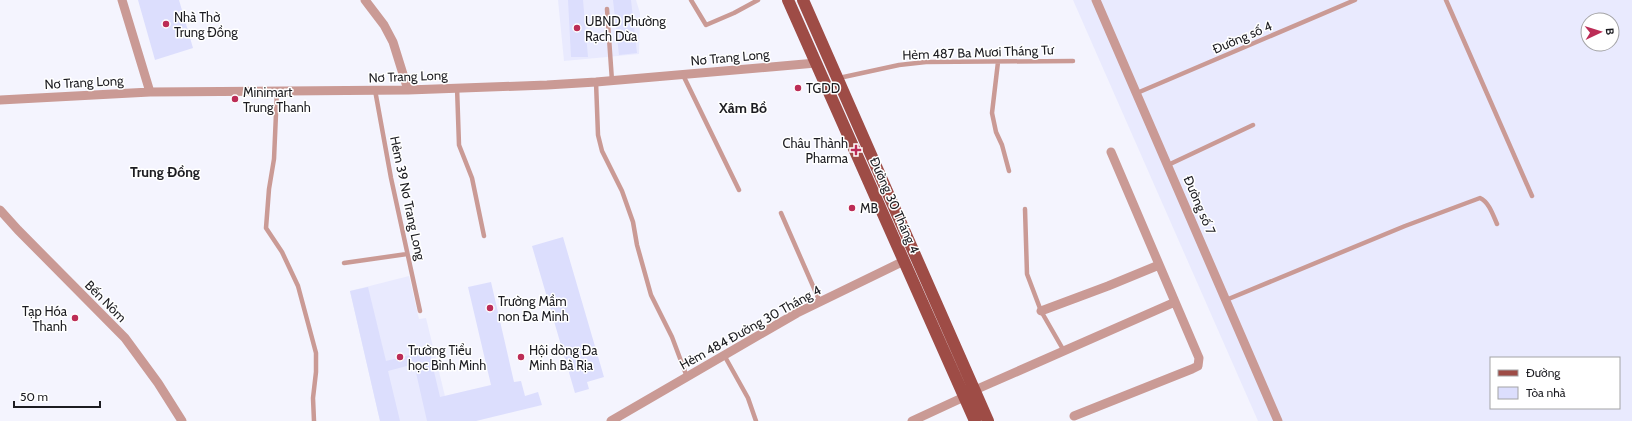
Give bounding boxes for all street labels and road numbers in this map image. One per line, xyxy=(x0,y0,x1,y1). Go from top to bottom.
street label: Đường số 4 xyxy=(1210,17,1275,57)
street label: Hẻm 487 Ba Mươi Tháng Tư xyxy=(902,41,1055,63)
street label: Nơ Trang Long xyxy=(690,46,771,68)
street label: Nơ Trang Long xyxy=(368,67,448,85)
street label: Nơ Trang Long xyxy=(44,72,124,92)
street label: Hẻm 39 Nơ Trang Long xyxy=(387,135,429,262)
street label: Đường 30 Tháng 4 xyxy=(867,154,924,256)
street label: Đường số 7 xyxy=(1181,173,1220,237)
street label: Bến Nôm xyxy=(82,277,130,325)
street label: Hẻm 484 Đường 30 Tháng 4 xyxy=(676,281,824,373)

